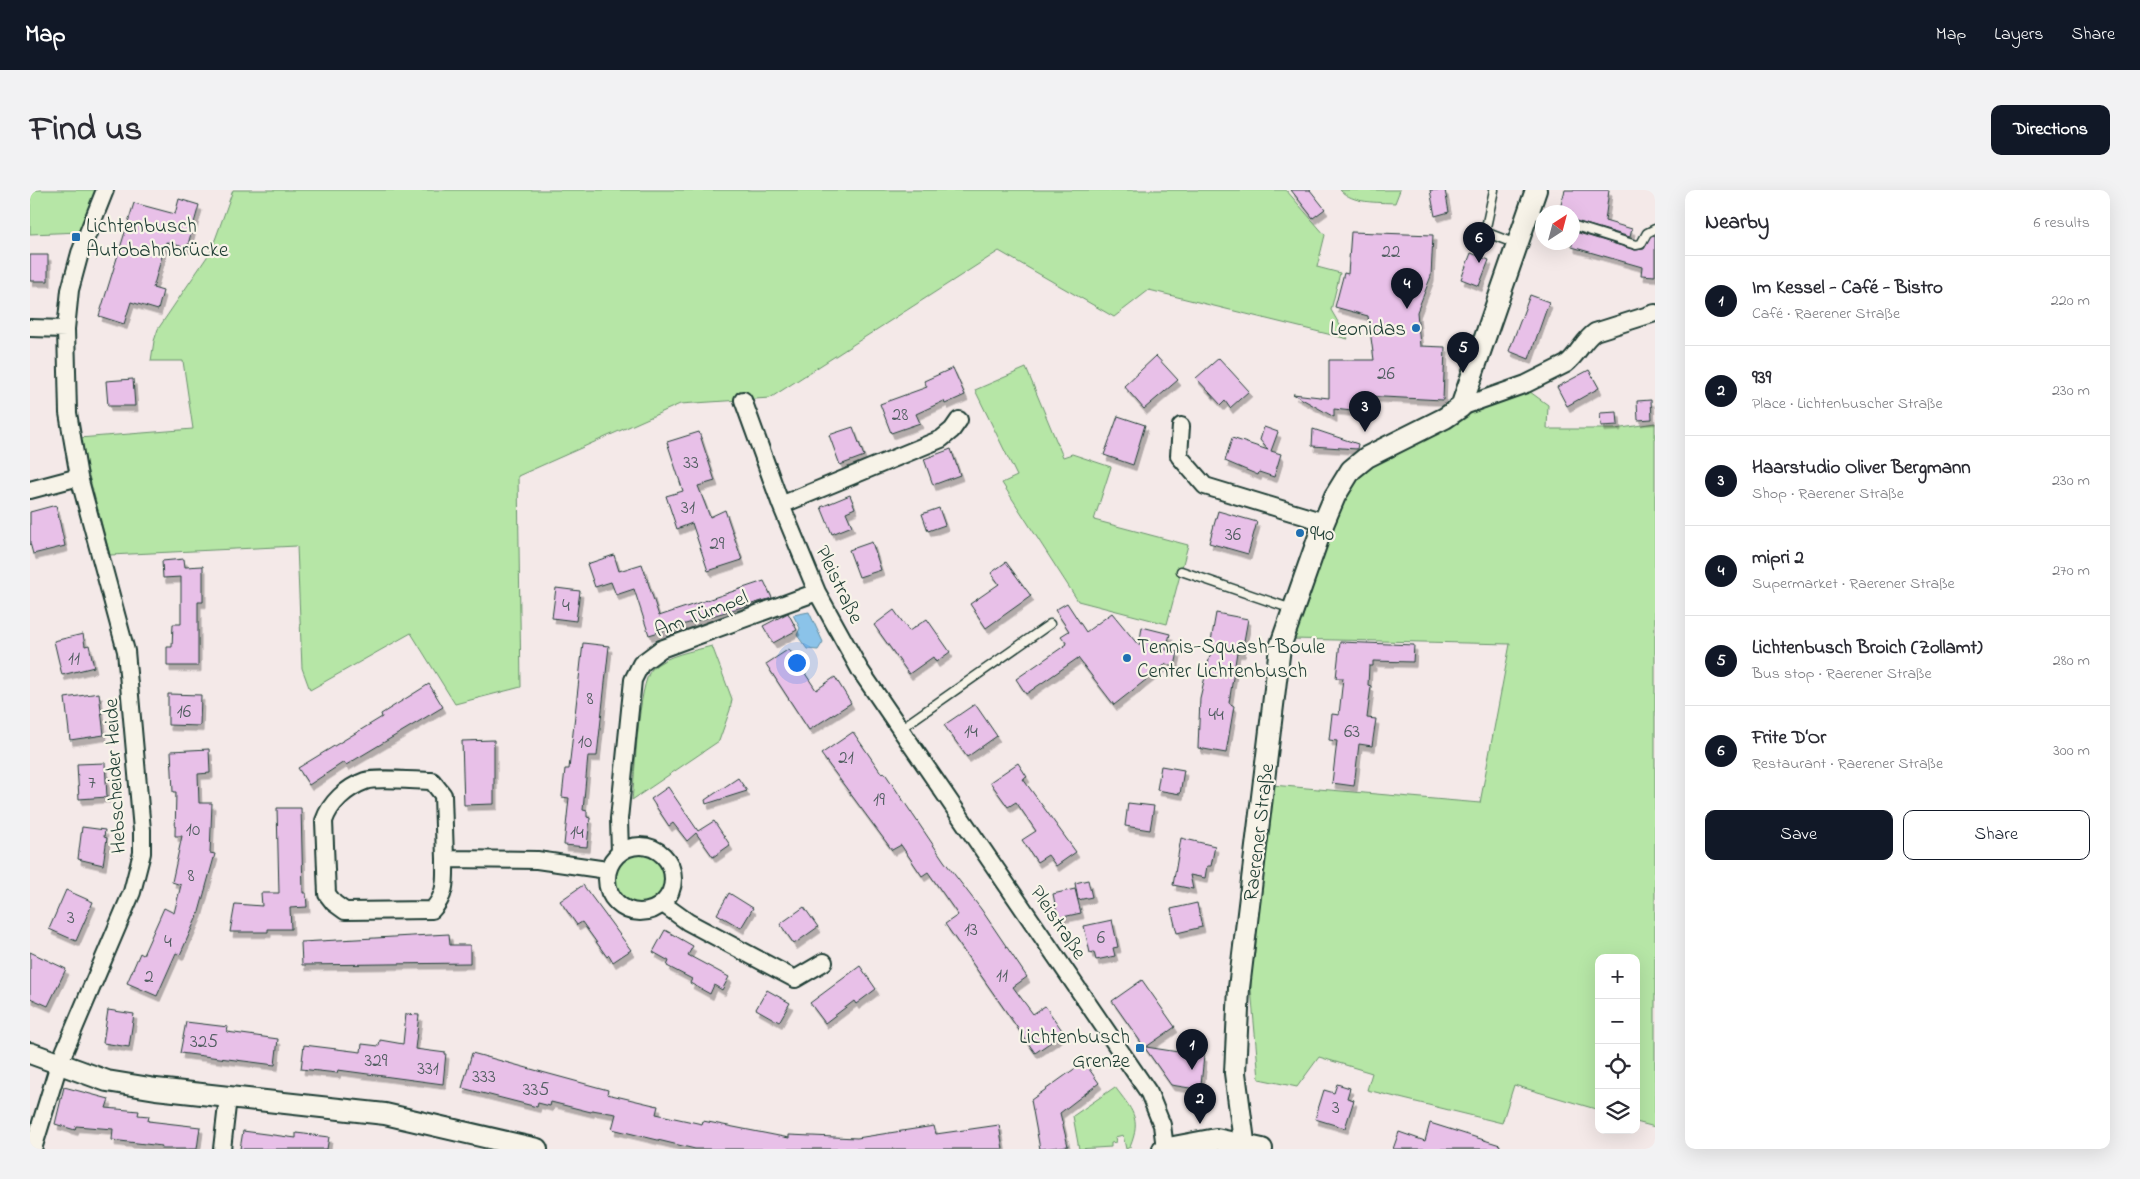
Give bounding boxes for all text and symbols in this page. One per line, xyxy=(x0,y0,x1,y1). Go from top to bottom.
text: Map xyxy=(25,18,66,53)
text: Map xyxy=(1936,22,1966,48)
text: Layers xyxy=(1994,22,2044,48)
text: Share xyxy=(2072,22,2115,48)
text: Find us xyxy=(30,105,142,156)
button: Directions xyxy=(1991,105,2110,155)
north arrow xyxy=(1535,205,1580,250)
text: Nearby xyxy=(1705,208,1769,238)
text: 6 results xyxy=(2033,211,2090,235)
place label: Lichtenbusch Autobahnbrücke xyxy=(86,212,229,266)
pin: 6 xyxy=(1463,222,1495,263)
marker: Lichtenbusch Autobahnbrücke xyxy=(70,231,82,243)
house number: 22 xyxy=(1382,239,1400,266)
pin: 4 xyxy=(1391,268,1423,309)
text: Im Kessel - Café - Bistro xyxy=(1752,275,1943,302)
text: 1 xyxy=(1718,289,1724,313)
text: 220 m xyxy=(2051,289,2090,313)
text: Café · Raerener Straße xyxy=(1752,302,1900,326)
place label: Leonidas xyxy=(1330,315,1406,345)
marker: Leonidas xyxy=(1410,322,1422,334)
pin: 5 xyxy=(1447,332,1479,373)
house number: 26 xyxy=(1377,361,1395,388)
text: 939 xyxy=(1752,365,1771,392)
text: 2 xyxy=(1717,379,1725,403)
text: 230 m xyxy=(2052,379,2090,403)
pin: 3 xyxy=(1349,391,1381,432)
text: Place · Lichtenbuscher Straße xyxy=(1752,392,1943,416)
house number: 28 xyxy=(892,402,908,429)
house number: 33 xyxy=(683,450,699,477)
text: Haarstudio Oliver Bergmann xyxy=(1752,455,1971,482)
text: 3 xyxy=(1718,469,1724,493)
text: 230 m xyxy=(2052,469,2090,493)
text: Shop · Raerener Straße xyxy=(1752,482,1904,506)
house number: 31 xyxy=(681,495,695,522)
place label: 940 xyxy=(1310,520,1334,550)
house number: 36 xyxy=(1225,522,1241,549)
marker: 940 xyxy=(1294,527,1306,539)
house number: 29 xyxy=(709,531,725,558)
street label: Pleistraße xyxy=(806,541,870,630)
text: mipri 2 xyxy=(1752,545,1804,572)
text: 4 xyxy=(1718,559,1724,583)
text: 270 m xyxy=(2052,559,2090,583)
text: Supermarket · Raerener Straße xyxy=(1752,572,1955,596)
street label: Am Tümpel xyxy=(651,583,753,646)
house number: 4 xyxy=(562,593,570,620)
place label: Tennis-Squash-Boule Center Lichtenbusch xyxy=(1137,633,1326,687)
text: Lichtenbusch Broich (Zollamt) xyxy=(1752,635,1983,662)
house number: 11 xyxy=(68,646,80,673)
text: 5 xyxy=(1716,649,1726,673)
text: 280 m xyxy=(2053,649,2090,673)
your location xyxy=(784,650,810,676)
marker: Tennis-Squash-Boule Center Lichtenbusch xyxy=(1121,652,1133,664)
text: Bus stop · Raerener Straße xyxy=(1752,662,1932,686)
house number: 8 xyxy=(586,686,594,713)
street label: Hebscheider Heide xyxy=(97,697,135,854)
house number: 16 xyxy=(177,699,191,726)
house number: 44 xyxy=(1208,702,1224,729)
house number: 14 xyxy=(964,719,978,746)
house number: 63 xyxy=(1344,719,1360,746)
text: Frite D‘Or xyxy=(1752,725,1826,752)
house number: 10 xyxy=(578,729,592,756)
text: 6 xyxy=(1717,739,1725,763)
text: 300 m xyxy=(2053,739,2090,763)
house number: 21 xyxy=(838,745,854,772)
text: Restaurant · Raerener Straße xyxy=(1752,752,1943,776)
street label: Raerener Straße xyxy=(1237,761,1283,903)
house number: 7 xyxy=(88,770,96,797)
house number: 19 xyxy=(873,787,885,814)
button: Save xyxy=(1705,810,1893,860)
button: Share xyxy=(1903,810,2090,860)
house number: 10 xyxy=(186,817,200,844)
house number: 14 xyxy=(570,820,584,847)
house number: 8 xyxy=(187,863,195,890)
street label: Pleistraße xyxy=(1022,880,1093,967)
house number: 3 xyxy=(67,905,75,932)
house number: 13 xyxy=(964,917,978,944)
house number: 6 xyxy=(1097,925,1105,952)
house number: 4 xyxy=(164,929,172,956)
map controls xyxy=(1595,954,1640,1134)
button: + xyxy=(1595,954,1640,999)
house number: 11 xyxy=(996,963,1008,990)
house number: 2 xyxy=(144,964,154,991)
button: − xyxy=(1595,999,1640,1044)
place label: Lichtenbusch Grenze xyxy=(1019,1023,1131,1077)
house number: 325 xyxy=(190,1029,218,1056)
pin: 1 xyxy=(1176,1029,1208,1070)
marker: Lichtenbusch Grenze xyxy=(1134,1042,1146,1054)
button: locate xyxy=(1595,1044,1640,1089)
house number: 329 xyxy=(364,1048,388,1075)
house number: 331 xyxy=(417,1056,439,1083)
house number: 333 xyxy=(472,1064,496,1091)
house number: 335 xyxy=(523,1077,549,1104)
pin: 2 xyxy=(1184,1083,1216,1124)
button: layers xyxy=(1595,1089,1640,1134)
house number: 3 xyxy=(1332,1095,1340,1122)

